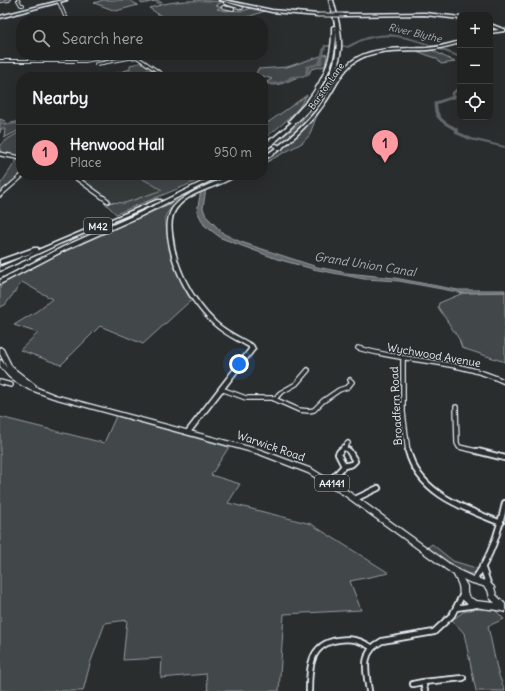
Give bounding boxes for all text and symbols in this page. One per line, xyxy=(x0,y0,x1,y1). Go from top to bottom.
map controls xyxy=(457,12,493,120)
button: + xyxy=(457,12,493,48)
search box xyxy=(16,16,268,60)
water label: River Blythe xyxy=(387,21,444,46)
icon: search xyxy=(30,27,52,49)
text: Search here xyxy=(62,29,143,48)
button: − xyxy=(457,48,493,84)
street label: Barston Lane xyxy=(306,60,346,111)
button: locate xyxy=(457,84,493,120)
text: Nearby xyxy=(32,87,88,109)
pin: 1 xyxy=(372,130,398,163)
text: Henwood Hall xyxy=(70,135,164,154)
text: 1 xyxy=(42,144,48,161)
text: 950 m xyxy=(214,144,252,161)
text: Place xyxy=(70,154,101,171)
road number: M42 xyxy=(84,218,112,234)
water label: Grand Union Canal xyxy=(313,249,419,280)
street label: Wychwood Avenue xyxy=(386,340,482,370)
your location xyxy=(229,354,249,374)
street label: Broadfern Road xyxy=(387,366,405,446)
street label: Warwick Road xyxy=(235,428,307,464)
road number: A4141 xyxy=(315,475,349,491)

